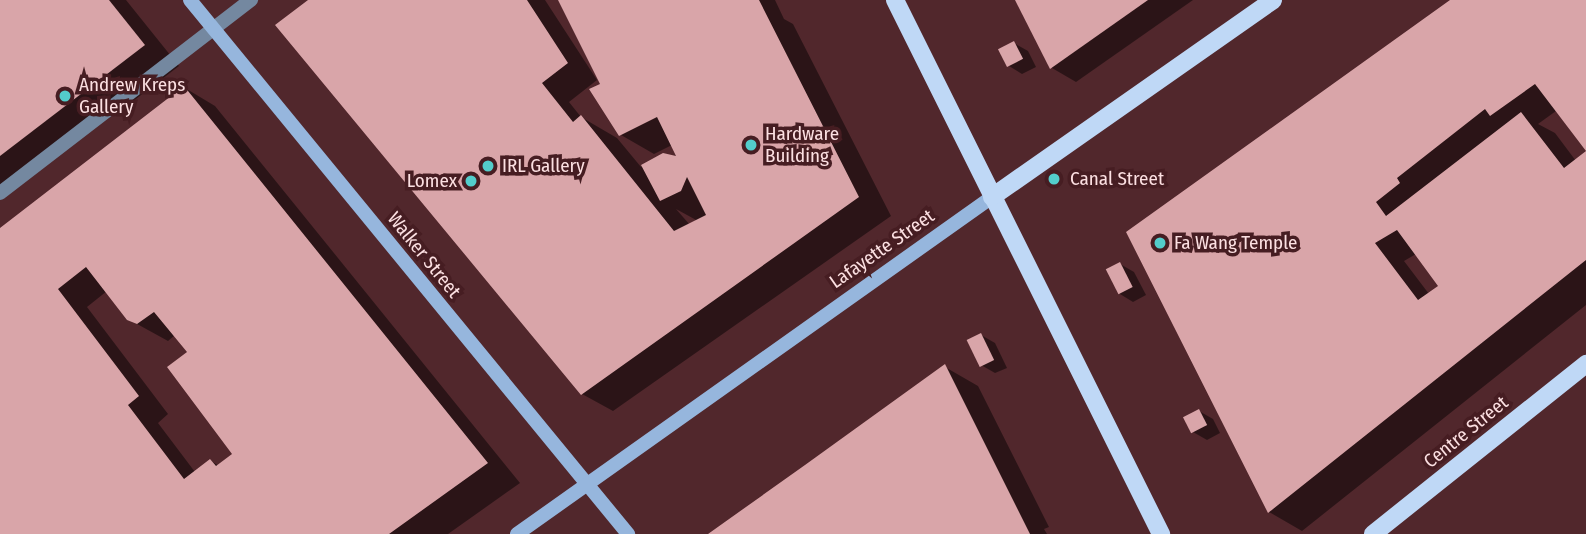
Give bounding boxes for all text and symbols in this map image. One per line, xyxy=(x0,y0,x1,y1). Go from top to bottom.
place label: Andrew Kreps Gallery xyxy=(79,74,185,118)
marker: Andrew Kreps Gallery xyxy=(57,88,73,104)
place label: Hardware Building xyxy=(765,123,839,167)
marker: Hardware Building xyxy=(743,137,759,153)
place label: IRL Gallery xyxy=(502,155,585,177)
marker: IRL Gallery xyxy=(480,158,496,174)
place label: Canal Street xyxy=(1070,168,1164,190)
marker: Canal Street xyxy=(1044,169,1064,189)
place label: Lomex xyxy=(407,170,457,192)
marker: Lomex xyxy=(463,173,479,189)
street label: Lafayette Street xyxy=(825,205,939,293)
street label: Walker Street xyxy=(383,208,465,302)
place label: Fa Wang Temple xyxy=(1174,232,1297,254)
marker: Fa Wang Temple xyxy=(1152,235,1168,251)
street label: Centre Street xyxy=(1419,391,1513,473)

